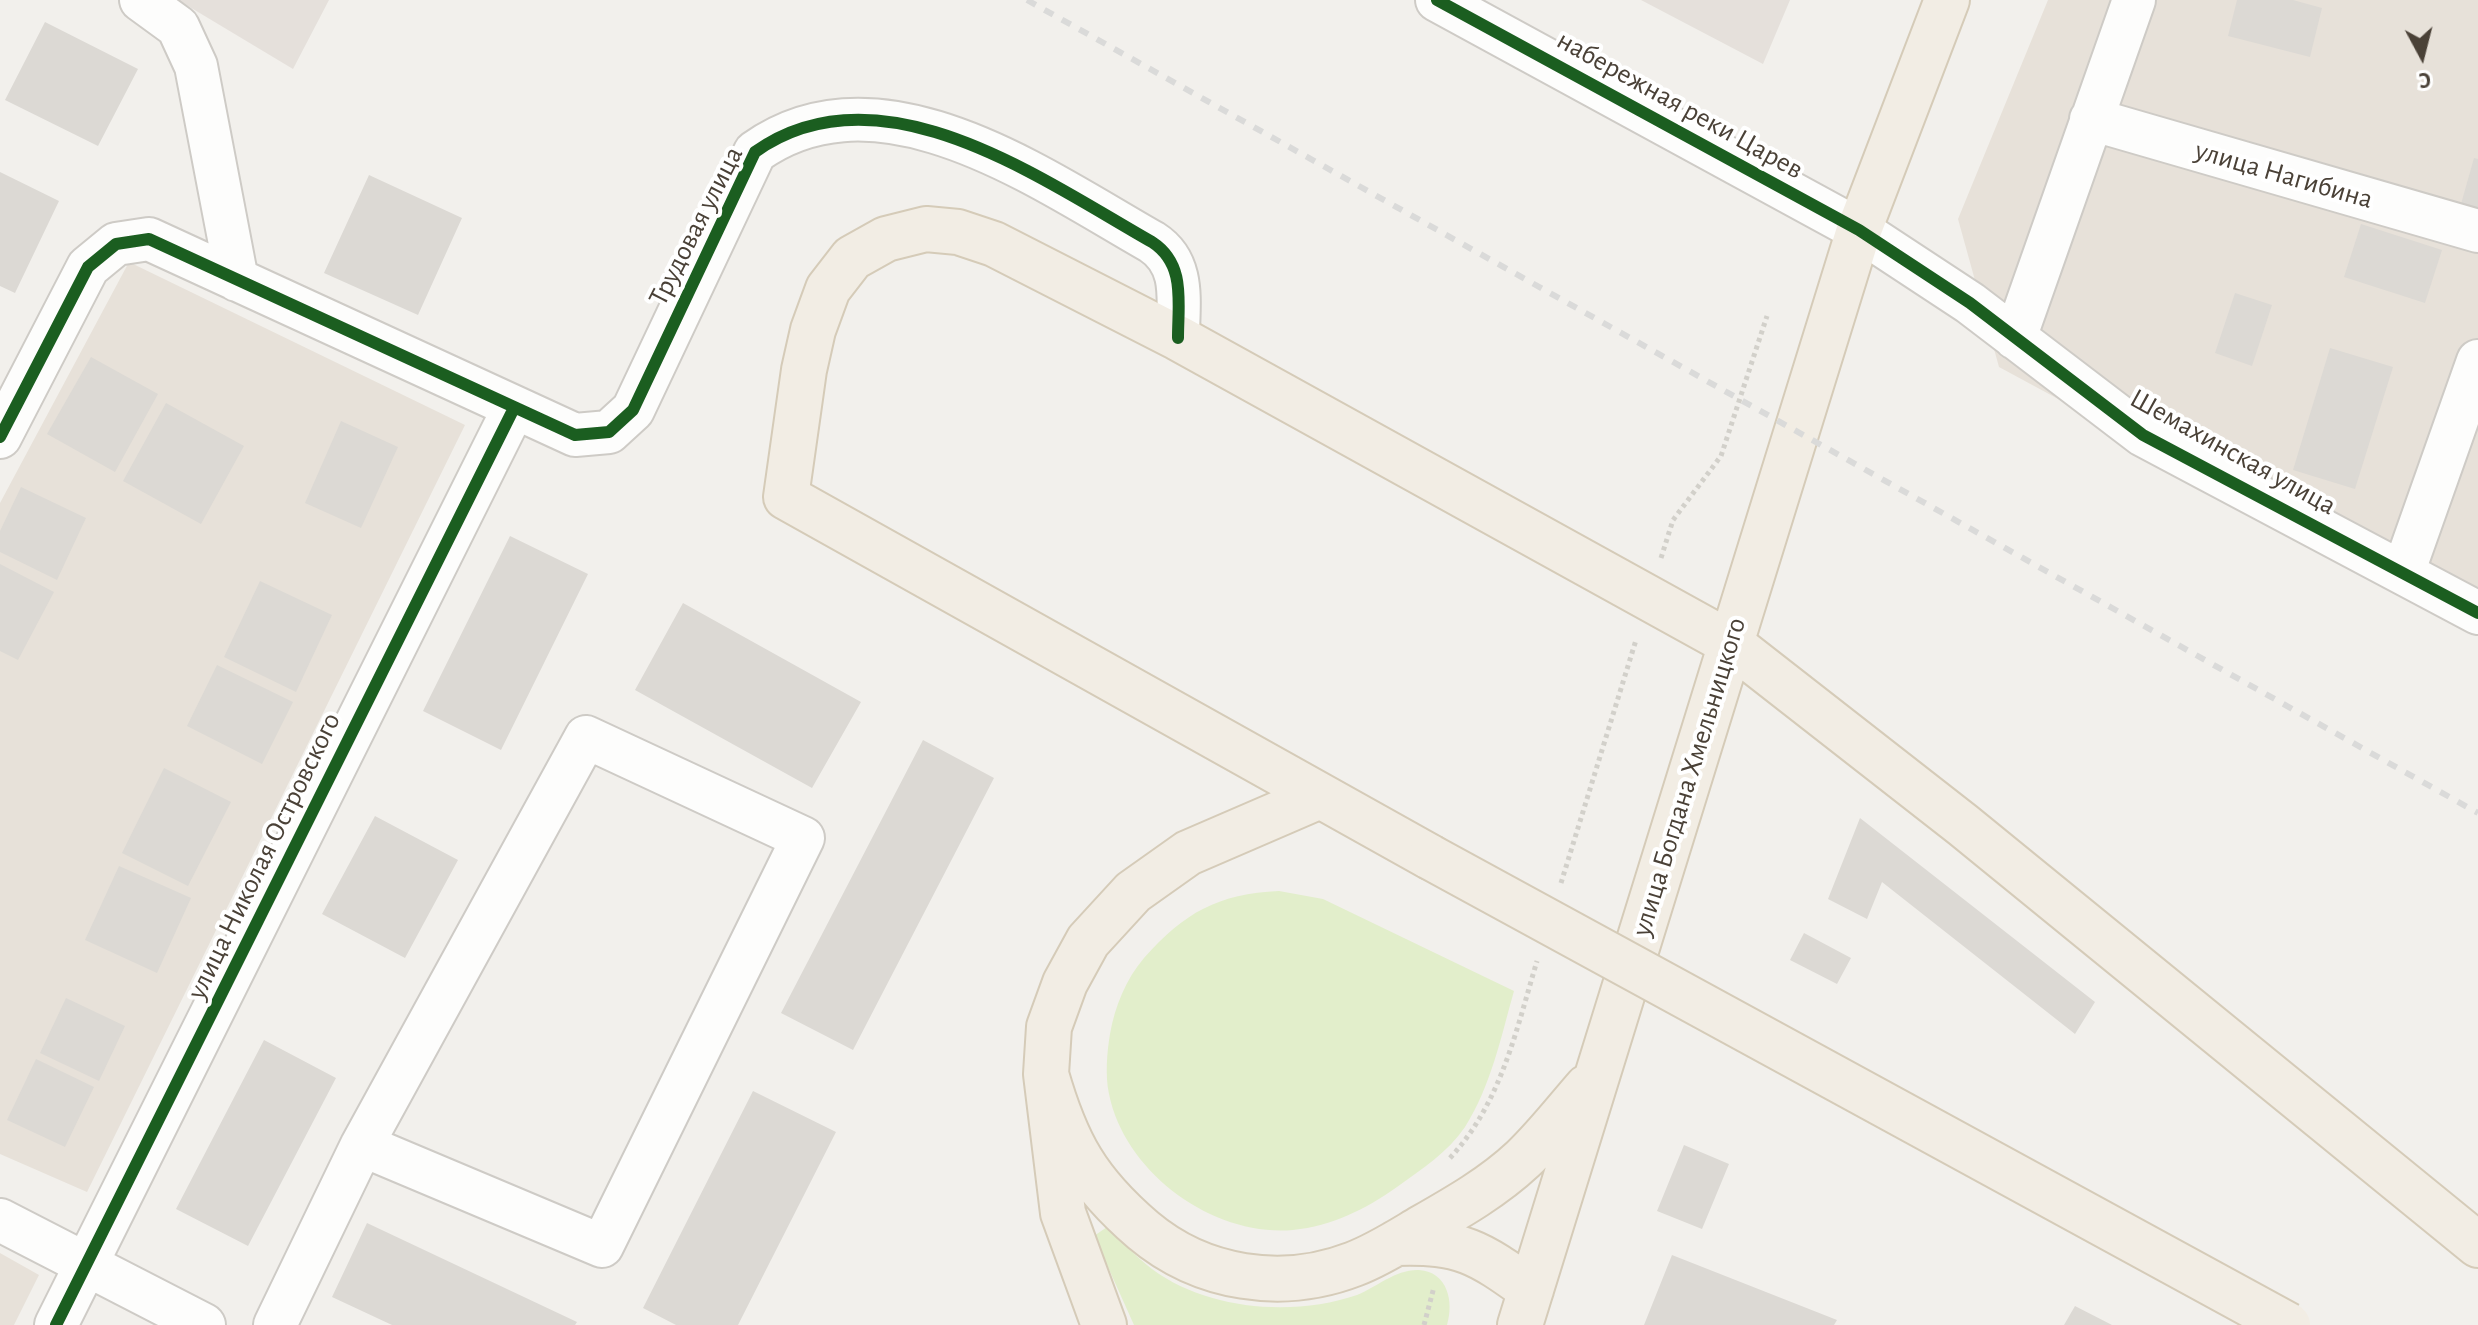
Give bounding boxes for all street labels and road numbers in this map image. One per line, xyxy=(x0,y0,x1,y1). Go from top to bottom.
street label: набережная реки Царев xyxy=(1551,23,1809,187)
street label: улица Нагибина xyxy=(2191,134,2377,216)
street label: Трудовая улица xyxy=(642,141,750,311)
street label: Шемахинская улица xyxy=(2124,381,2342,523)
street label: улица Богдана Хмельницкого xyxy=(1625,614,1753,940)
street label: улица Николая Островского xyxy=(180,707,348,1005)

